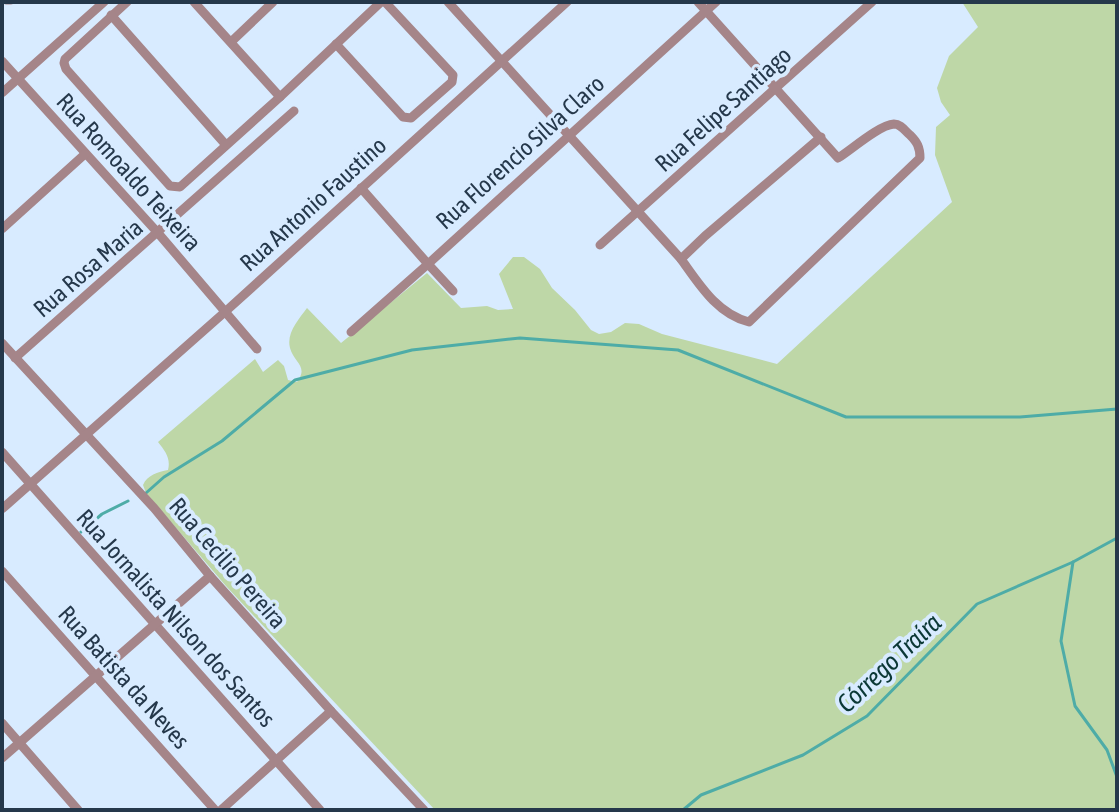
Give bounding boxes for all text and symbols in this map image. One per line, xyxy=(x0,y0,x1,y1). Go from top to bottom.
street label: Rua Felipe Santiago xyxy=(650,41,796,177)
street label: Rua Florencio Silva Claro xyxy=(431,70,609,234)
street label: Rua Romoaldo Teixeira xyxy=(51,88,207,256)
street label: Rua Antonio Faustino xyxy=(235,131,391,277)
street label: Rua Rosa Maria xyxy=(28,213,148,323)
street label: Rua Cecilio Pereira xyxy=(164,492,292,634)
street label: Rua Jornalista Nilson dos Santos xyxy=(71,504,281,732)
street label: Rua Batista da Neves xyxy=(53,600,195,754)
water label: Córrego Traíra xyxy=(831,607,947,719)

